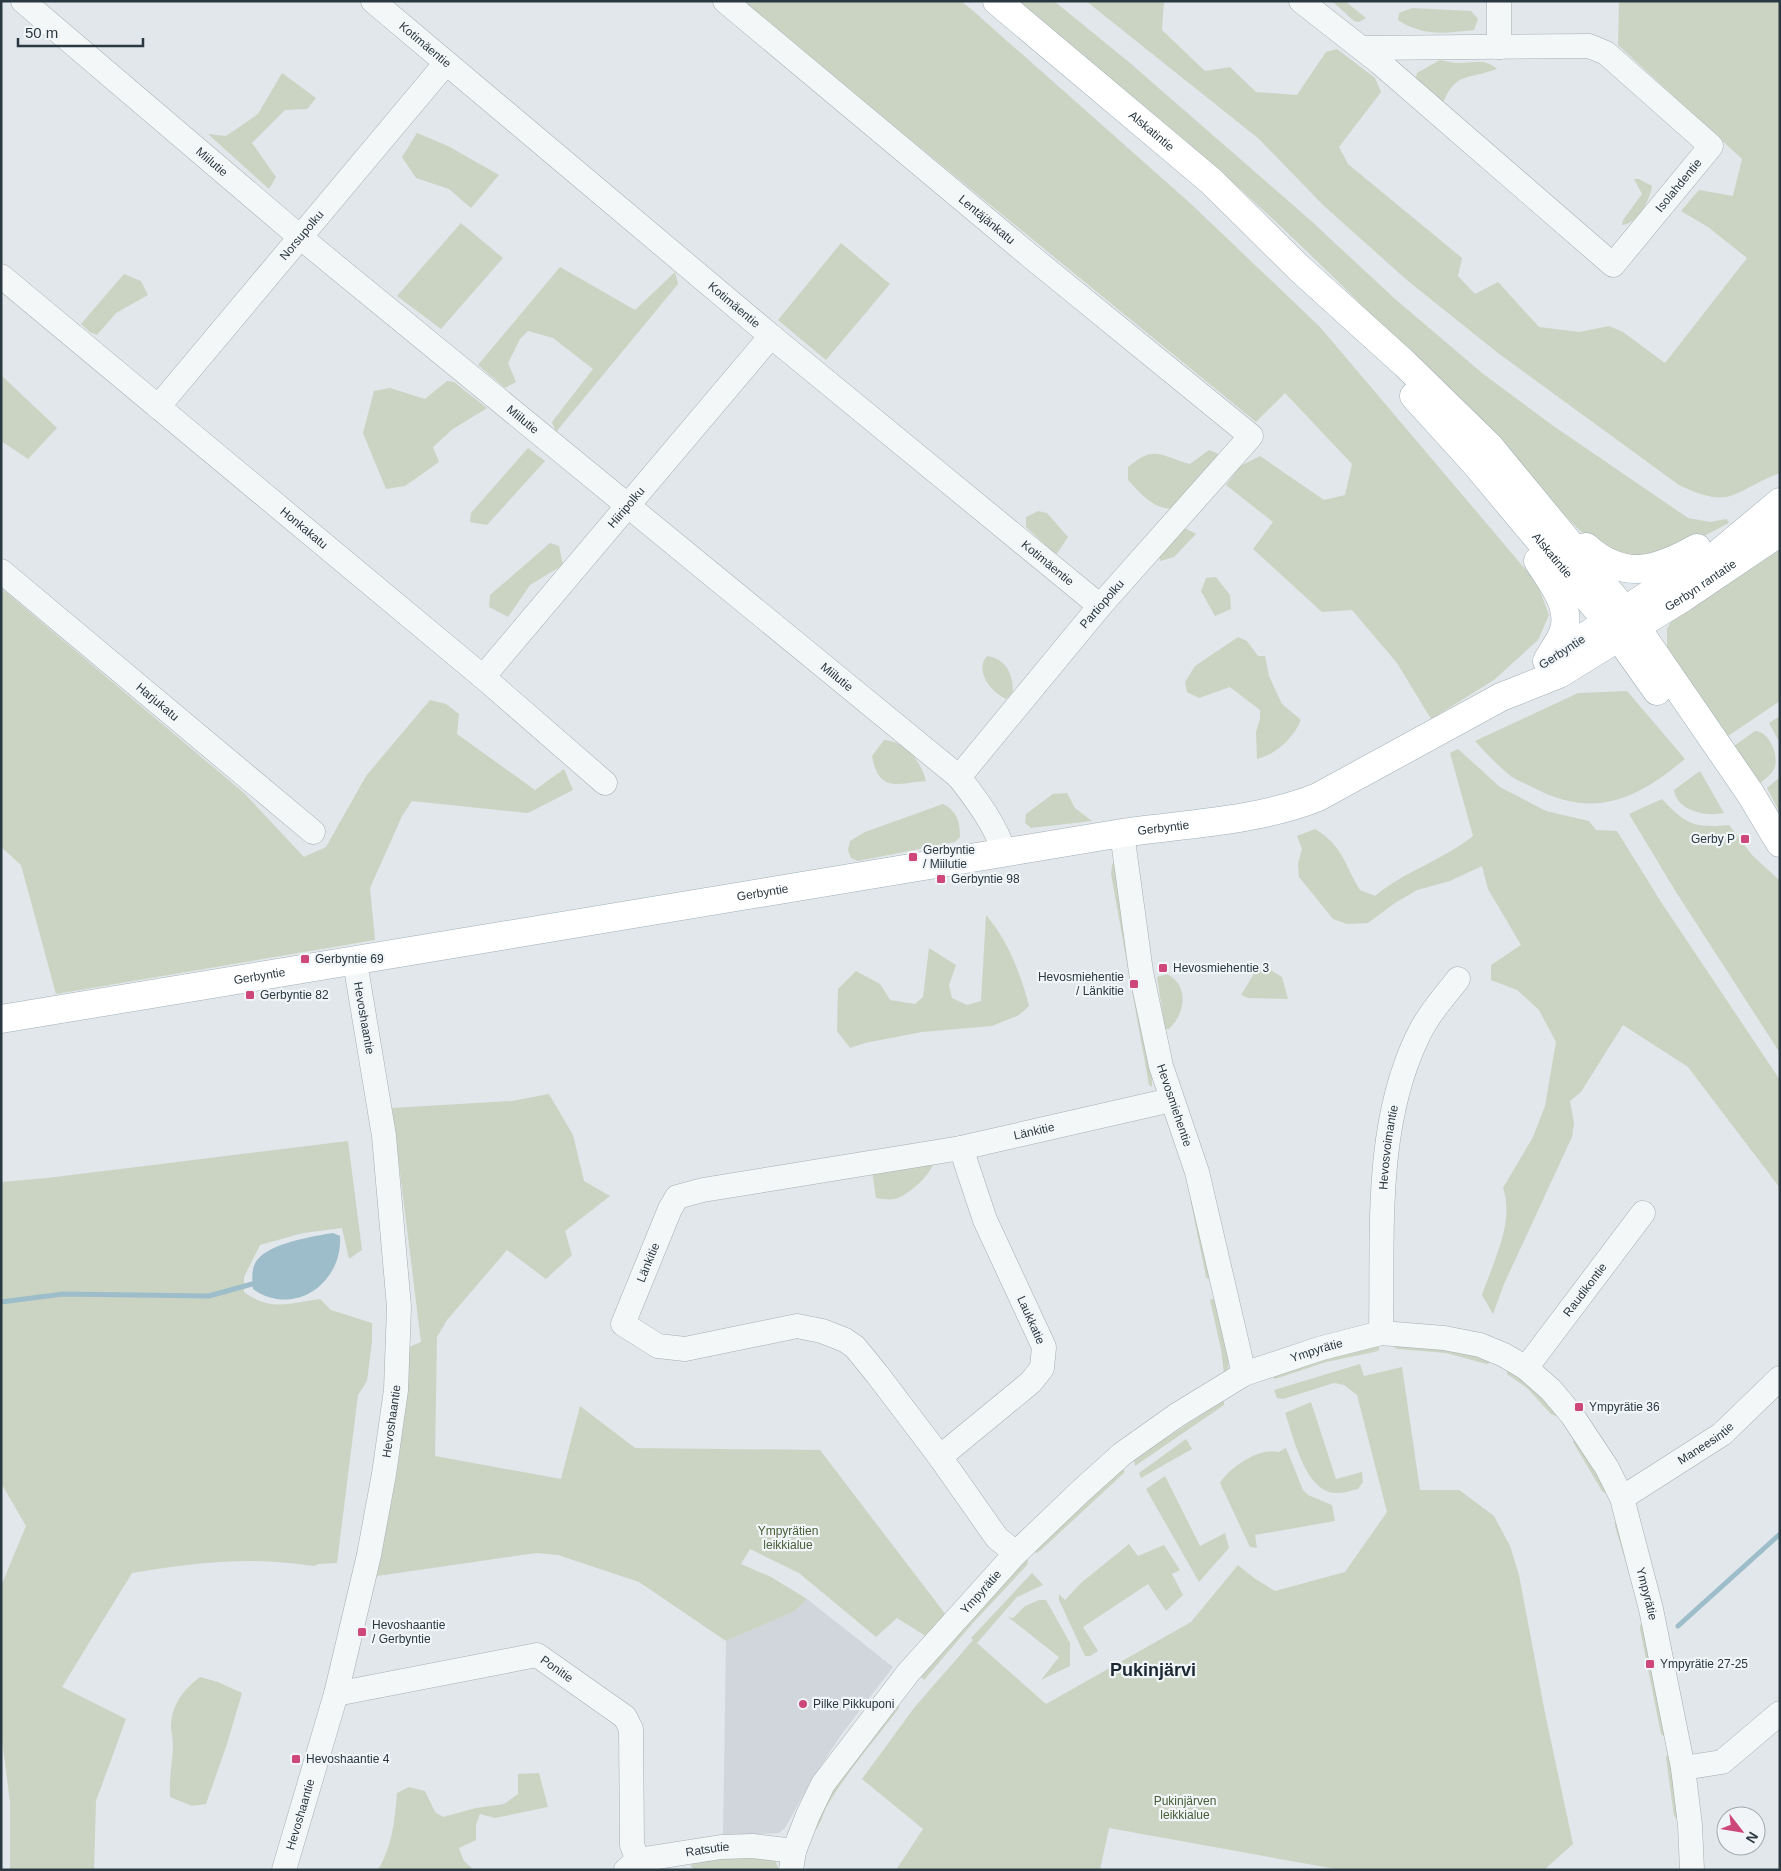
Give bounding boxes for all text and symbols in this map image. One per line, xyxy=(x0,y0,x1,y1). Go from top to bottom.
scale bar xyxy=(18,15,142,47)
street label: Kotimäentie xyxy=(396,19,454,71)
text: 50 m xyxy=(25,24,58,41)
street label: Alskatintie xyxy=(1126,108,1177,154)
street label: Miilutie xyxy=(193,144,231,179)
street label: Isolahdentie xyxy=(1653,156,1705,215)
street label: Lentäjänkatu xyxy=(956,192,1018,247)
street label: Norsupolku xyxy=(277,207,327,263)
street label: Kotimäentie xyxy=(705,279,763,331)
street label: Miilutie xyxy=(504,402,542,437)
street label: Hiiripolku xyxy=(605,484,648,531)
street label: Honkakatu xyxy=(277,504,330,552)
street label: Alskatintie xyxy=(1529,530,1575,581)
street label: Kotimäentie xyxy=(1019,537,1077,589)
street label: Gerbyn rantatie xyxy=(1662,557,1739,614)
street label: Partiopolku xyxy=(1077,577,1127,631)
street label: Gerbyntie xyxy=(1536,632,1588,672)
street label: Miilutie xyxy=(818,660,856,694)
street label: Harjukatu xyxy=(133,680,182,724)
street label: Gerbyntie xyxy=(1137,818,1190,838)
place label: Gerby P xyxy=(1691,832,1735,846)
marker: Gerby P xyxy=(1739,833,1751,845)
place label: Gerbyntie / Miilutie xyxy=(923,843,975,871)
marker: Gerbyntie / Miilutie xyxy=(907,851,919,863)
place label: Gerbyntie 98 xyxy=(951,872,1020,886)
marker: Gerbyntie 98 xyxy=(935,873,947,885)
street label: Gerbyntie xyxy=(736,881,790,904)
place label: Gerbyntie 69 xyxy=(315,952,384,966)
marker: Gerbyntie 69 xyxy=(299,953,311,965)
place label: Hevosmiehentie 3 xyxy=(1173,961,1269,975)
marker: Hevosmiehentie 3 xyxy=(1157,962,1169,974)
street label: Gerbyntie xyxy=(233,965,287,987)
place label: Hevosmiehentie / Länkitie xyxy=(1038,970,1124,998)
marker: Hevosmiehentie / Länkitie xyxy=(1128,978,1140,990)
street label: Hevoshaantie xyxy=(351,981,377,1056)
place label: Gerbyntie 82 xyxy=(260,988,329,1002)
marker: Gerbyntie 82 xyxy=(244,989,256,1001)
street label: Hevosmiehentie xyxy=(1154,1062,1195,1149)
street label: Hevosvoimantie xyxy=(1376,1103,1401,1190)
street label: Länkitie xyxy=(1012,1120,1056,1143)
street label: Länkitie xyxy=(634,1240,663,1284)
street label: Raudikontie xyxy=(1560,1260,1610,1319)
street label: Laukkatie xyxy=(1014,1294,1048,1347)
street label: Ympyrätie xyxy=(1289,1336,1345,1365)
street label: Hevoshaantie xyxy=(379,1384,403,1459)
place label: Ympyrätie 36 xyxy=(1589,1400,1660,1414)
marker: Ympyrätie 36 xyxy=(1573,1401,1585,1413)
street label: Maneesintie xyxy=(1675,1419,1737,1467)
park label: Ympyrätien leikkialue xyxy=(758,1524,818,1552)
street label: Ympyrätie xyxy=(1633,1566,1660,1622)
street label: Ympyrätie xyxy=(958,1567,1004,1617)
place label: Hevoshaantie / Gerbyntie xyxy=(372,1618,446,1646)
marker: Hevoshaantie / Gerbyntie xyxy=(356,1626,368,1638)
street label: Ponitie xyxy=(538,1653,576,1685)
place label: Ympyrätie 27-25 xyxy=(1660,1657,1748,1671)
marker: Ympyrätie 27-25 xyxy=(1644,1658,1656,1670)
district label: Pukinjärvi xyxy=(1110,1660,1196,1680)
place label: Pilke Pikkuponi xyxy=(813,1697,894,1711)
marker: Pilke Pikkuponi xyxy=(797,1698,809,1710)
place label: Hevoshaantie 4 xyxy=(306,1752,390,1766)
marker: Hevoshaantie 4 xyxy=(290,1753,302,1765)
street label: Hevoshaantie xyxy=(283,1777,318,1852)
park label: Pukinjärven leikkialue xyxy=(1154,1794,1216,1822)
north arrow xyxy=(1716,1806,1766,1856)
text: N xyxy=(1743,1829,1762,1846)
street label: Ratsutie xyxy=(685,1840,730,1859)

